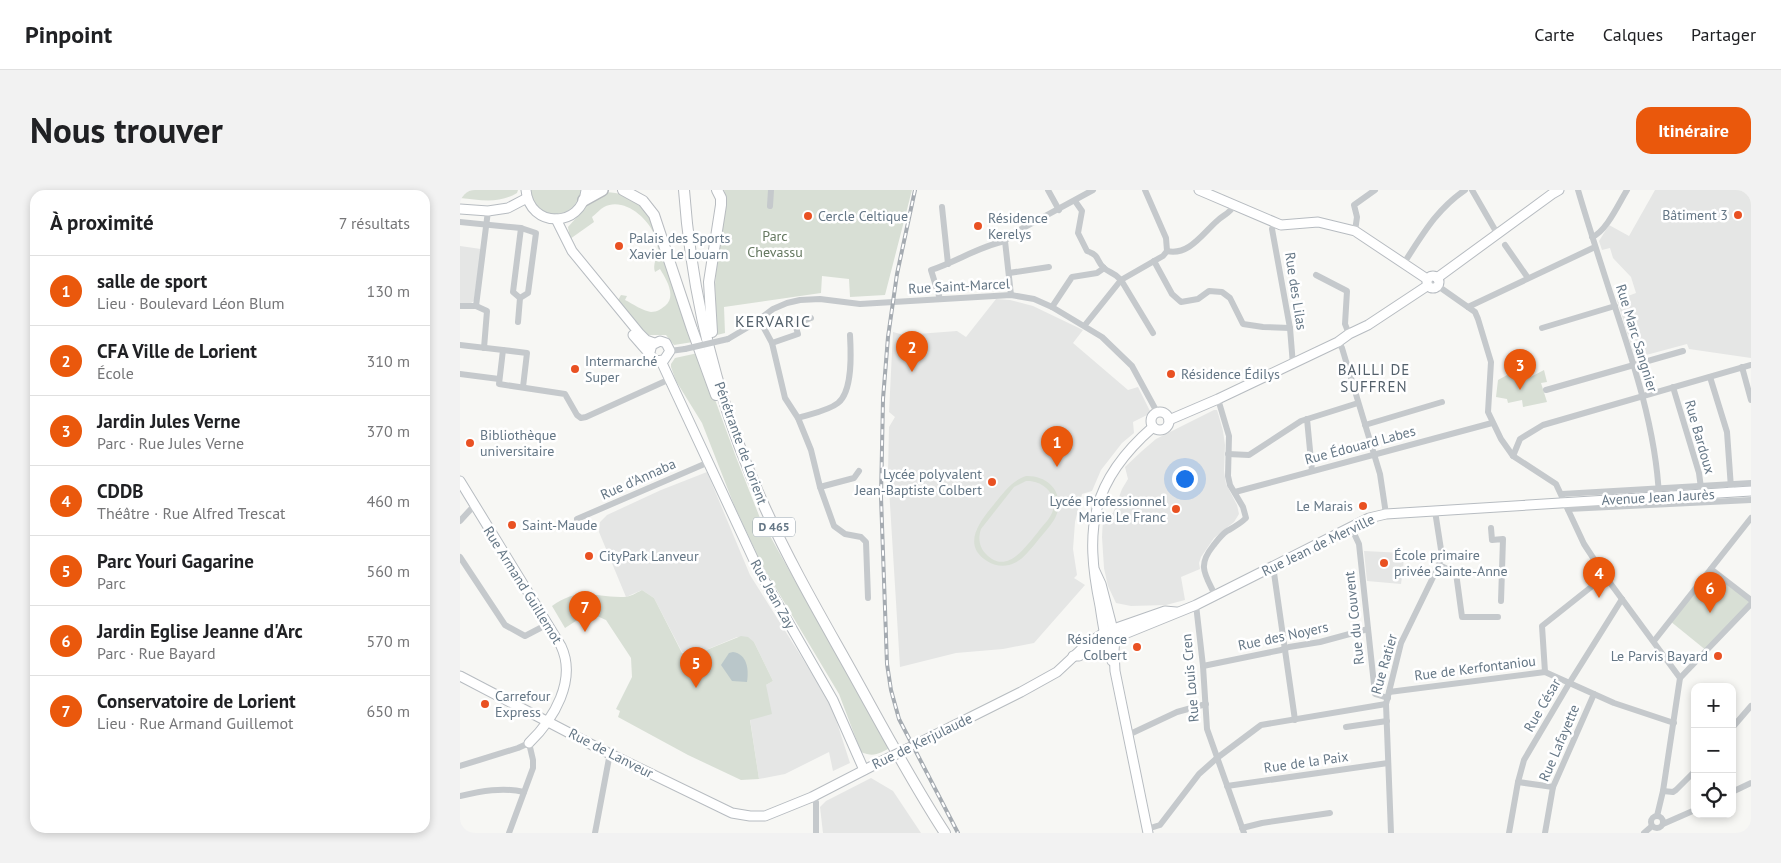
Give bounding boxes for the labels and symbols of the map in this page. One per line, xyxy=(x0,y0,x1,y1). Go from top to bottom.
place label: Bâtiment 3 xyxy=(1662,206,1728,224)
place label: Cercle Celtique xyxy=(818,207,908,225)
place label: Résidence Kerelys xyxy=(988,209,1048,243)
marker: Bâtiment 3 xyxy=(1732,209,1744,221)
marker: Cercle Celtique xyxy=(802,210,814,222)
marker: Résidence Kerelys xyxy=(972,220,984,232)
park label: Parc Chevassu xyxy=(747,227,803,261)
place label: Palais des Sports Xavier Le Louarn xyxy=(629,229,730,263)
marker: Palais des Sports Xavier Le Louarn xyxy=(613,240,625,252)
street label: Rue des Lilas xyxy=(1281,251,1311,331)
street label: Rue Saint-Marcel xyxy=(908,274,1010,298)
street label: Rue Marc Sangnier xyxy=(1612,282,1662,394)
district label: KERVARIC xyxy=(735,311,811,331)
pin: 2 xyxy=(896,331,928,372)
pin: 3 xyxy=(1504,349,1536,390)
place label: Intermarché Super xyxy=(585,352,657,386)
district label: BAILLI DE SUFFREN xyxy=(1338,360,1410,396)
marker: Intermarché Super xyxy=(569,363,581,375)
place label: Résidence Édilys xyxy=(1181,365,1280,383)
marker: Résidence Édilys xyxy=(1165,368,1177,380)
street label: Pénétrante de Lorient xyxy=(710,379,772,507)
street label: Rue Bardoux xyxy=(1681,398,1719,476)
street label: Rue Édouard Labes xyxy=(1303,422,1418,468)
place label: Bibliothèque universitaire xyxy=(480,426,556,460)
pin: 1 xyxy=(1041,426,1073,467)
marker: Bibliothèque universitaire xyxy=(464,437,476,449)
street label: Rue d'Annaba xyxy=(598,454,678,504)
place label: Lycée polyvalent Jean-Baptiste Colbert xyxy=(854,465,982,499)
your location xyxy=(1172,466,1198,492)
marker: Lycée polyvalent Jean-Baptiste Colbert xyxy=(986,476,998,488)
street label: Avenue Jean Jaurès xyxy=(1601,485,1715,509)
place label: Lycée Professionnel Marie Le Franc xyxy=(1050,492,1166,526)
place label: Le Marais xyxy=(1296,497,1353,515)
marker: Le Marais xyxy=(1357,500,1369,512)
marker: Lycée Professionnel Marie Le Franc xyxy=(1170,503,1182,515)
street label: Rue Jean de Merville xyxy=(1259,510,1377,580)
place label: Saint-Maude xyxy=(522,516,597,534)
road number: D 465 xyxy=(753,518,795,537)
marker: Saint-Maude xyxy=(506,519,518,531)
street label: Rue Armand Guillemot xyxy=(480,523,567,647)
place label: École primaire privée Sainte-Anne xyxy=(1394,546,1508,580)
place label: CityPark Lanveur xyxy=(599,547,699,565)
marker: CityPark Lanveur xyxy=(583,550,595,562)
street label: Rue Jean Zay xyxy=(747,556,800,632)
marker: École primaire privée Sainte-Anne xyxy=(1378,557,1390,569)
pin: 4 xyxy=(1583,557,1615,598)
street label: Rue du Couvent xyxy=(1340,570,1368,666)
pin: 6 xyxy=(1694,572,1726,613)
pin: 7 xyxy=(569,591,601,632)
street label: Rue des Noyers xyxy=(1236,618,1330,654)
place label: Résidence Colbert xyxy=(1067,630,1127,664)
street label: Rue Ratier xyxy=(1367,631,1401,696)
street label: Rue Louis Cren xyxy=(1177,633,1203,723)
marker: Résidence Colbert xyxy=(1131,641,1143,653)
pin: 5 xyxy=(680,647,712,688)
place label: Le Parvis Bayard xyxy=(1611,647,1708,665)
marker: Le Parvis Bayard xyxy=(1712,650,1724,662)
street label: Rue de Kerfontaniou xyxy=(1413,652,1537,684)
street label: Rue César xyxy=(1520,675,1565,735)
place label: Carrefour Express xyxy=(495,687,551,721)
marker: Carrefour Express xyxy=(479,698,491,710)
street label: Rue Lafayette xyxy=(1535,702,1583,784)
street label: Rue de Kerjulaude xyxy=(869,709,975,773)
street label: Rue de Lanveur xyxy=(566,724,657,782)
street label: Rue de la Paix xyxy=(1263,747,1349,777)

